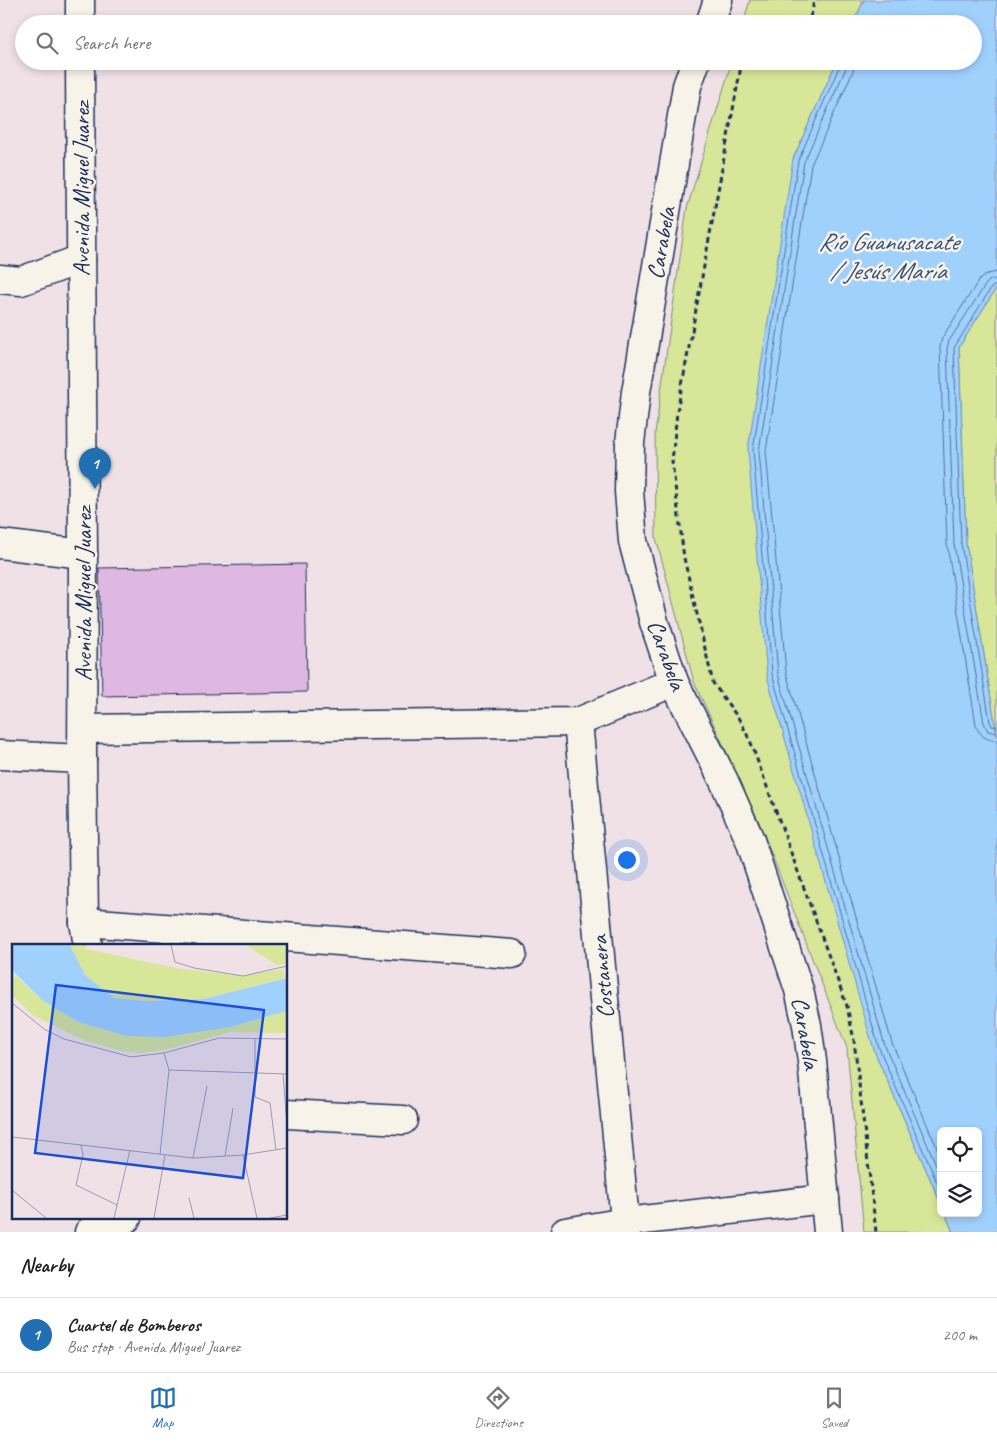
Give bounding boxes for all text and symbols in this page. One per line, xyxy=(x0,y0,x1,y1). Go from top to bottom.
search box xyxy=(15,15,982,70)
icon: search xyxy=(33,29,61,57)
text: Search here xyxy=(73,31,150,55)
street label: Avenida Miguel Juarez xyxy=(66,99,96,276)
street label: Carabela xyxy=(640,203,682,281)
water label: Río Guanusacate / Jesús María xyxy=(818,226,962,287)
pin: 1 xyxy=(79,448,111,489)
street label: Avenida Miguel Juarez xyxy=(68,504,98,681)
street label: Carabela xyxy=(640,616,694,696)
your location xyxy=(614,847,640,873)
street label: Costanera xyxy=(583,933,621,1020)
inset map xyxy=(12,944,288,1220)
street label: Carabela xyxy=(785,995,827,1073)
map controls xyxy=(937,1127,982,1217)
button: locate xyxy=(937,1127,982,1172)
button: layers xyxy=(937,1172,982,1217)
text: Nearby xyxy=(20,1252,73,1278)
text: Cuartel de Bomberos xyxy=(67,1313,200,1337)
text: 1 xyxy=(32,1325,40,1345)
text: 200 m xyxy=(943,1325,977,1345)
text: Bus stop · Avenida Miguel Juarez xyxy=(67,1337,240,1357)
tab: Map xyxy=(149,1384,177,1431)
tab: Directions xyxy=(474,1384,523,1431)
tab: Saved xyxy=(820,1384,848,1431)

